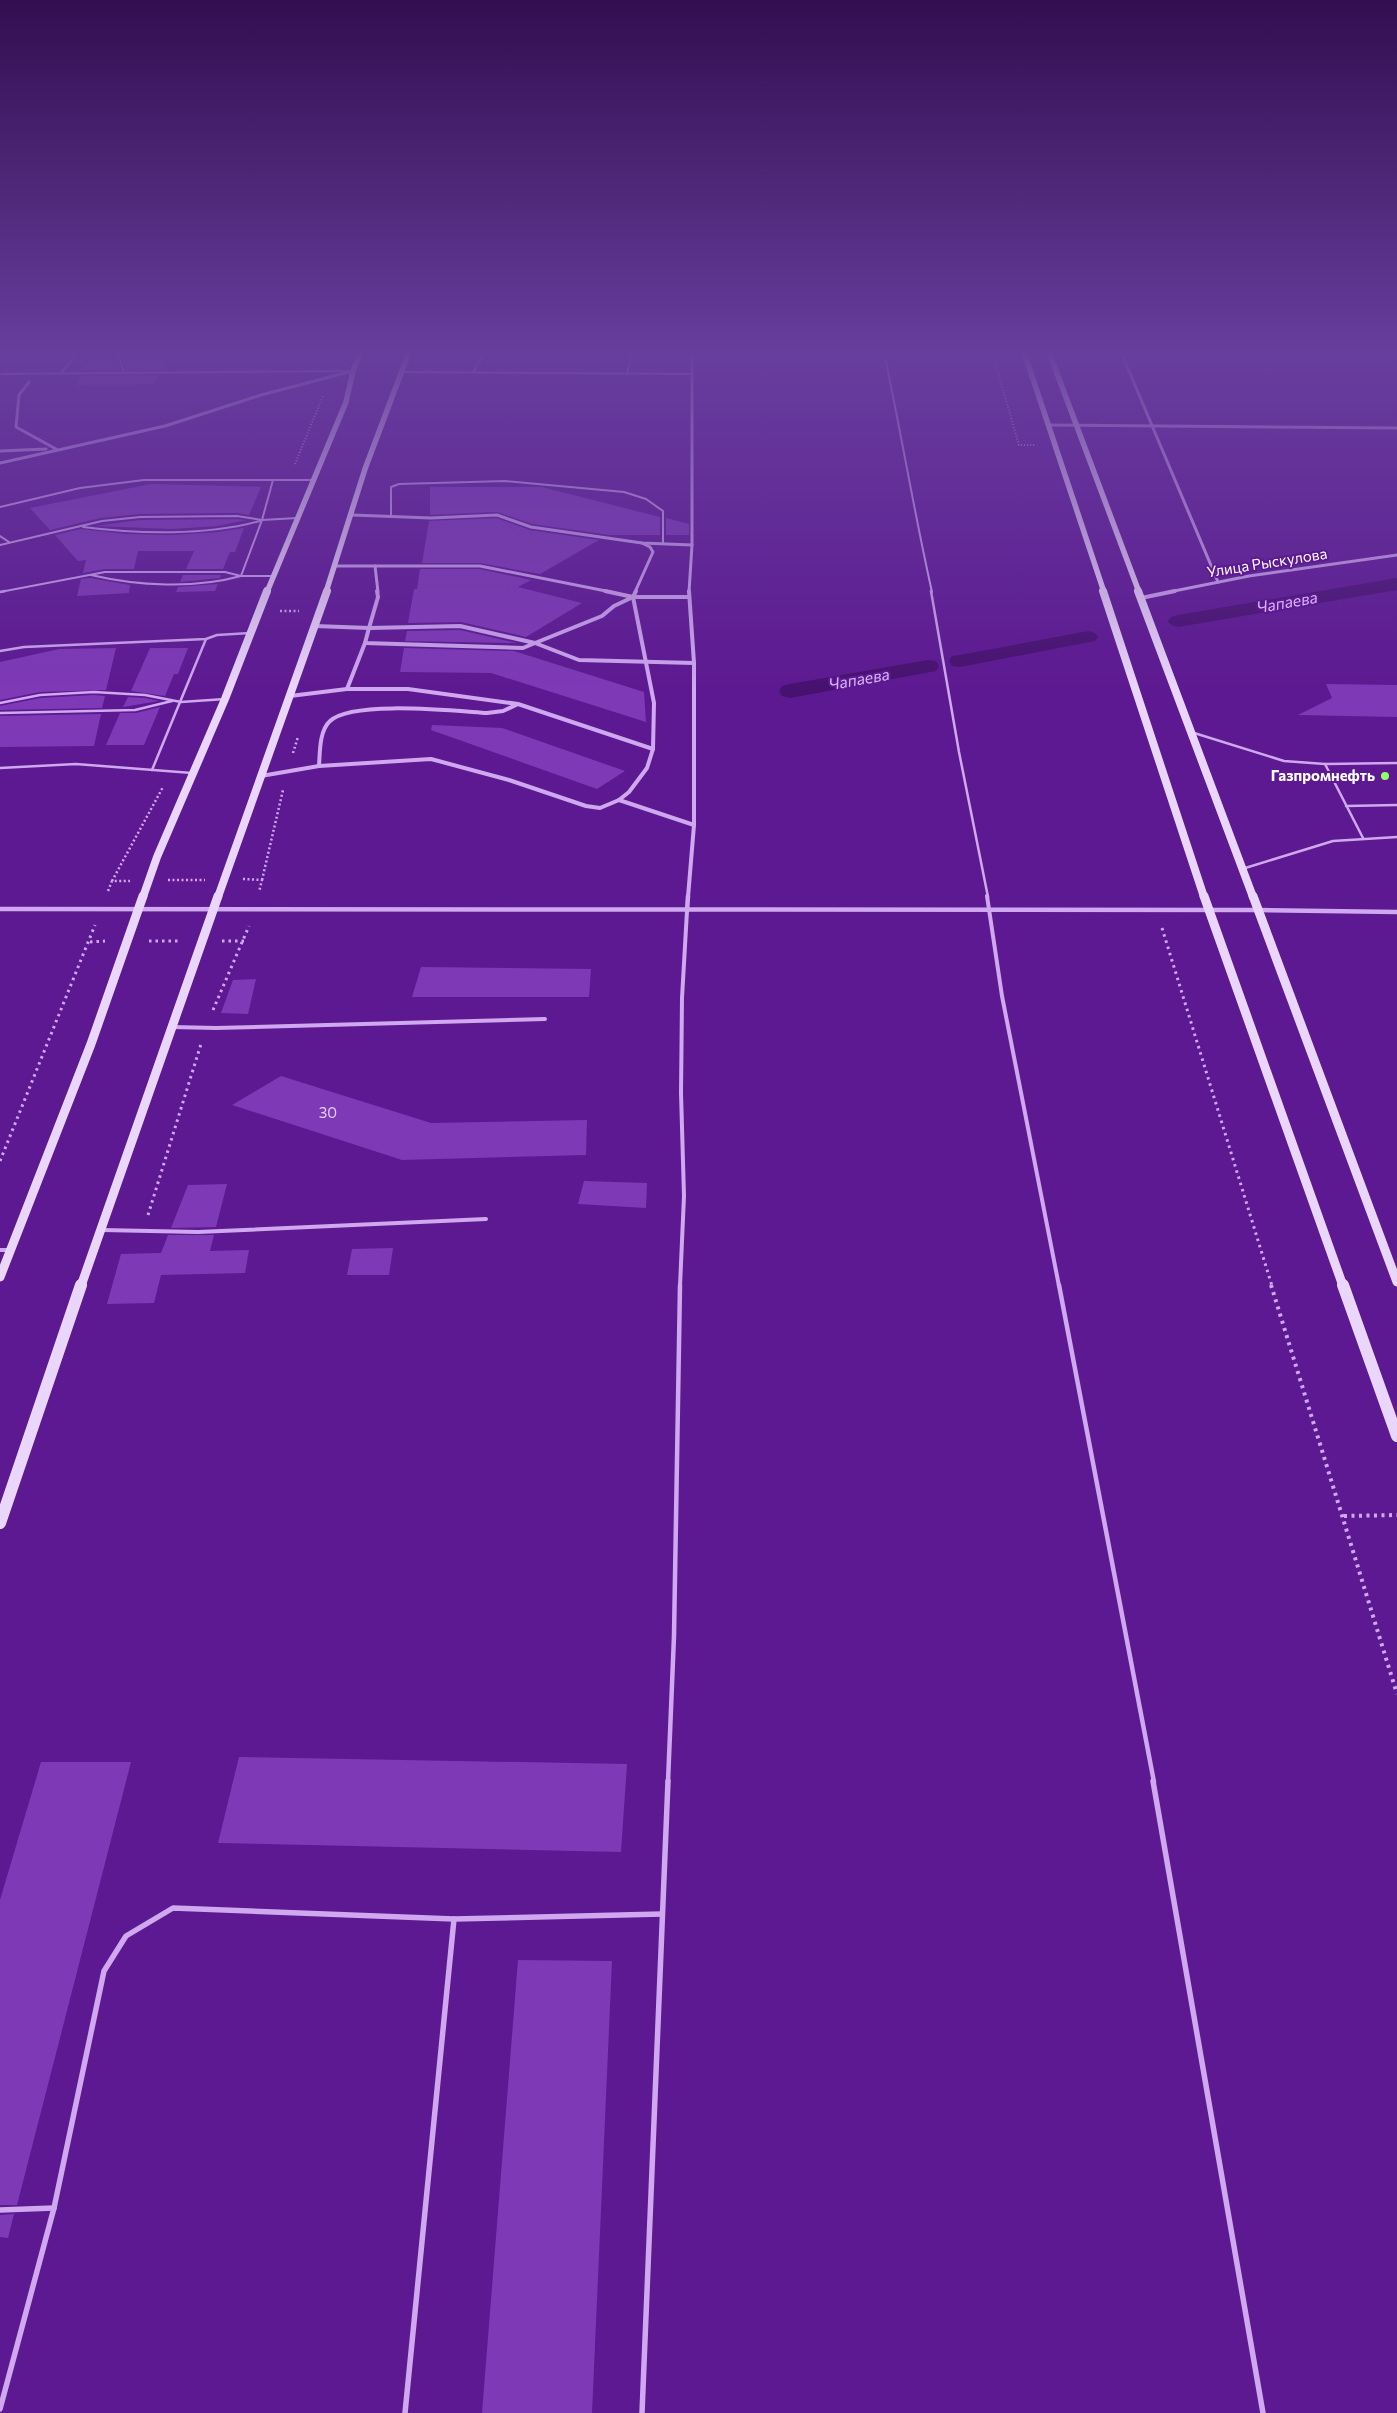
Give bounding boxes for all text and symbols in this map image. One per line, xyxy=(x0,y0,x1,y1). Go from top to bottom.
street label: Улица Рыскулова xyxy=(1205,544,1328,580)
water label: Чапаева xyxy=(1255,587,1319,616)
water label: Чапаева xyxy=(827,664,891,693)
place label: Газпромнефть xyxy=(1271,766,1375,784)
marker: Газпромнефть xyxy=(1379,770,1391,782)
house number: 30 xyxy=(319,1103,337,1121)

